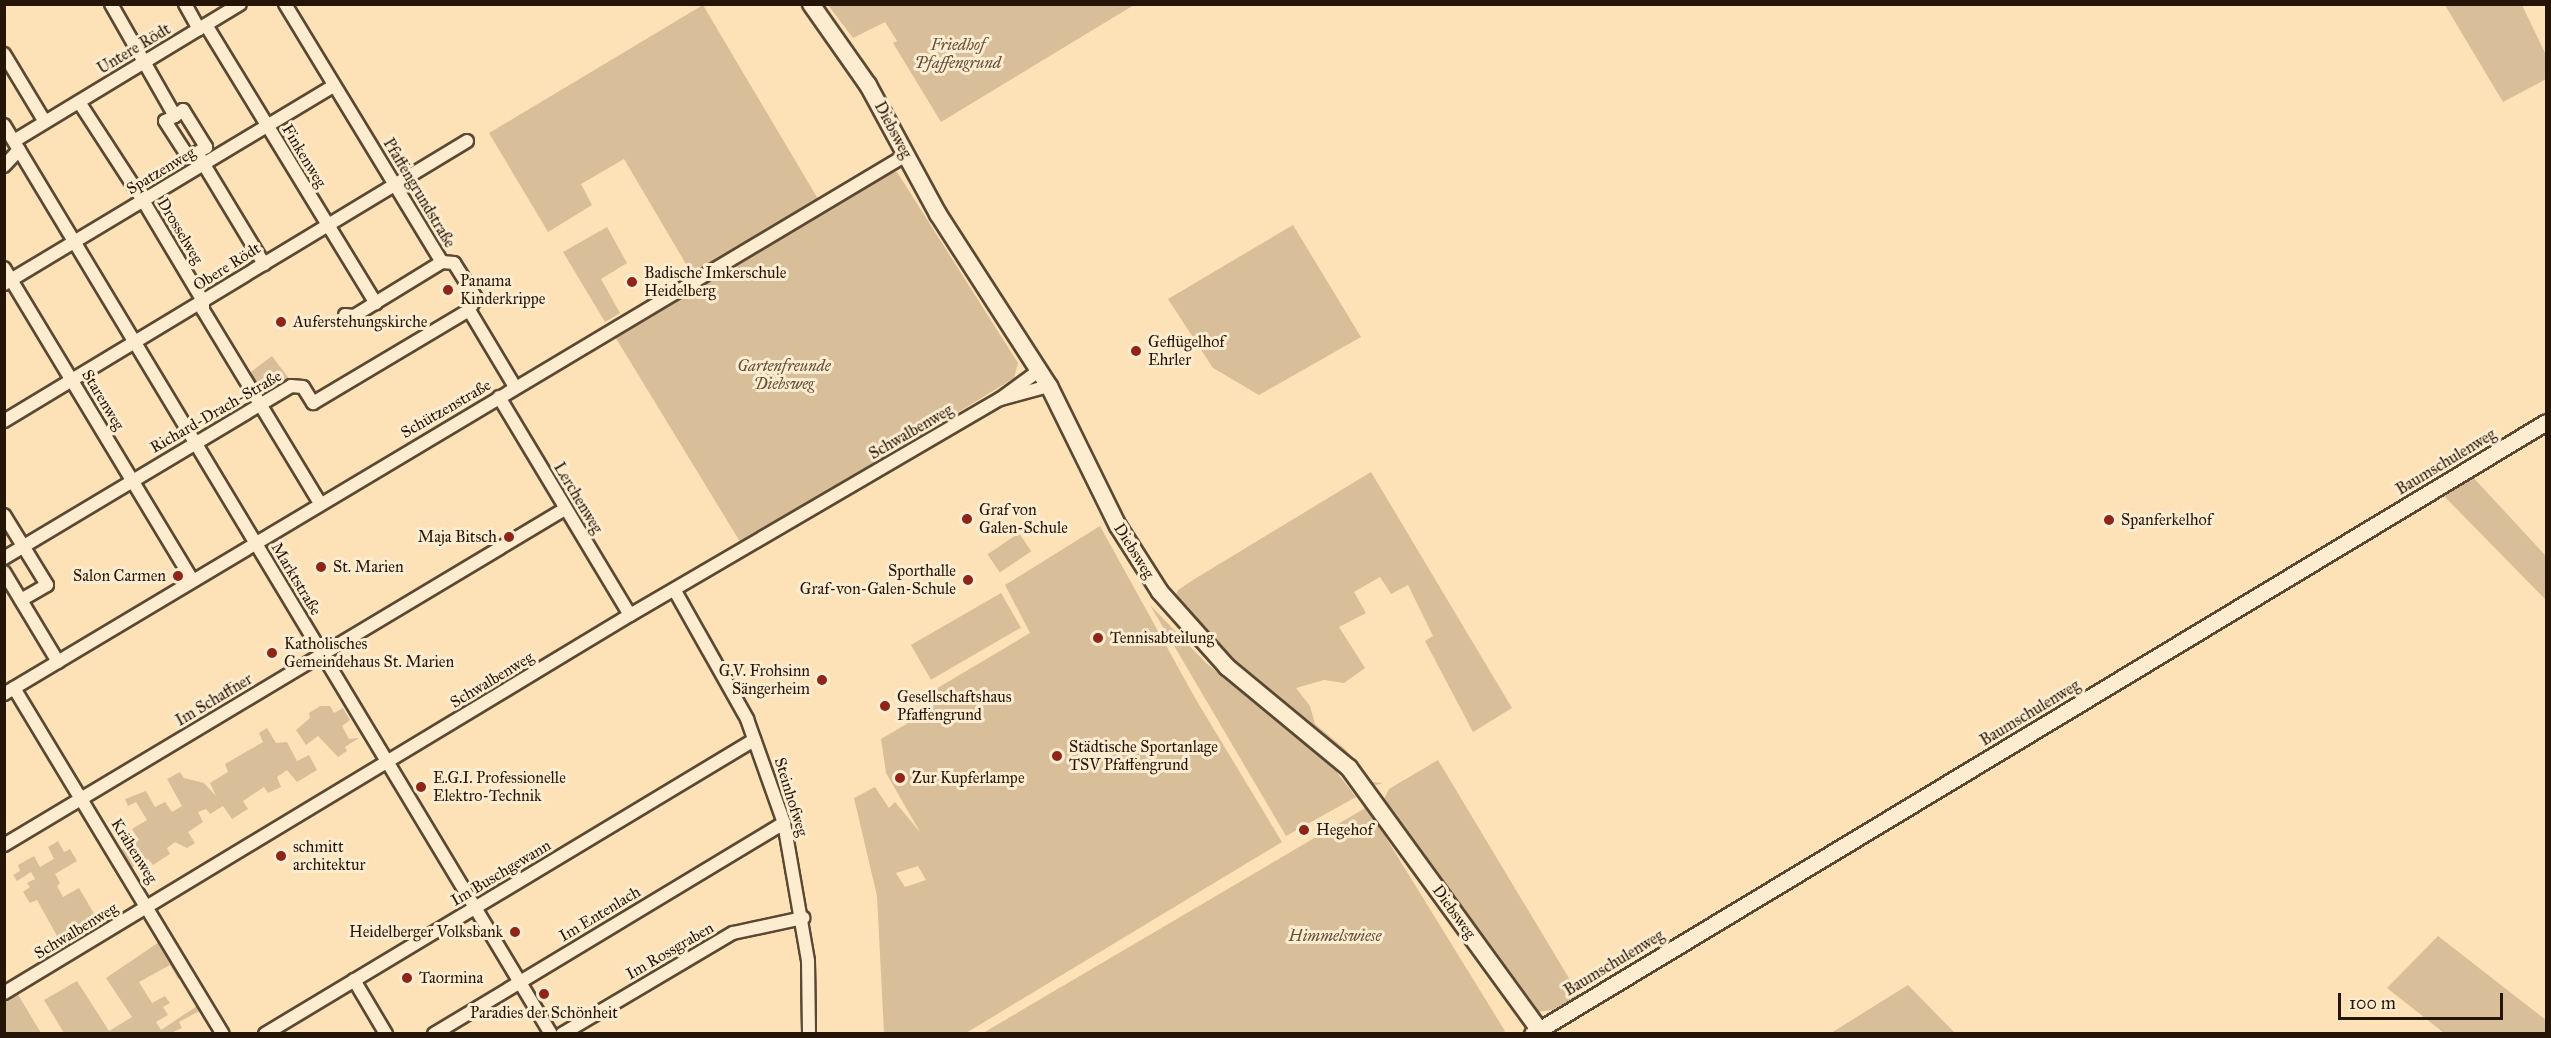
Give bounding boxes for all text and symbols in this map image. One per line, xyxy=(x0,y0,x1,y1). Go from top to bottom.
street label: Untere Rödt xyxy=(94,20,174,78)
park label: Friedhof Pfaffengrund xyxy=(915,35,1001,73)
street label: Diebsweg xyxy=(870,98,916,162)
street label: Finkenweg xyxy=(278,121,330,191)
street label: Pfaffengrundstraße xyxy=(379,135,459,251)
street label: Spatzenweg xyxy=(123,143,199,199)
street label: Drosselweg xyxy=(153,194,207,268)
street label: Obere Rödt xyxy=(190,239,264,295)
place label: Badische Imkerschule Heidelberg xyxy=(644,263,786,301)
place label: Panama Kinderkrippe xyxy=(460,271,545,309)
marker: Badische Imkerschule Heidelberg xyxy=(625,275,639,289)
marker: Panama Kinderkrippe xyxy=(441,283,455,297)
place label: Auferstehungskirche xyxy=(293,312,427,332)
marker: Auferstehungskirche xyxy=(274,315,288,329)
place label: Geflügelhof Ehrler xyxy=(1148,332,1225,370)
marker: Geflügelhof Ehrler xyxy=(1129,344,1143,358)
park label: Gartenfreunde Diebsweg xyxy=(737,356,831,394)
street label: Starenweg xyxy=(77,366,129,434)
street label: Richard-Drach-Straße xyxy=(147,367,285,457)
street label: Schützenstraße xyxy=(398,375,494,443)
street label: Schwalbenweg xyxy=(866,400,956,464)
street label: Baumschulenweg xyxy=(2393,425,2499,499)
street label: Lerchenweg xyxy=(549,459,607,537)
place label: Graf von Galen-Schule xyxy=(979,500,1068,538)
place label: Spanferkelhof xyxy=(2121,510,2212,530)
marker: Graf von Galen-Schule xyxy=(960,512,974,526)
marker: Spanferkelhof xyxy=(2102,513,2116,527)
street label: Diebsweg xyxy=(1110,520,1158,582)
place label: Maja Bitsch xyxy=(418,527,497,547)
marker: Maja Bitsch xyxy=(502,530,516,544)
street label: Marktstraße xyxy=(267,539,325,619)
place label: St. Marien xyxy=(333,557,404,577)
marker: St. Marien xyxy=(314,560,328,574)
place label: Sporthalle Graf-von-Galen-Schule xyxy=(800,561,956,599)
place label: Salon Carmen xyxy=(73,566,166,586)
marker: Salon Carmen xyxy=(171,569,185,583)
marker: Sporthalle Graf-von-Galen-Schule xyxy=(961,573,975,587)
place label: Tennisabteilung xyxy=(1110,628,1214,648)
marker: Tennisabteilung xyxy=(1091,631,1105,645)
place label: Katholisches Gemeindehaus St. Marien xyxy=(284,634,454,672)
marker: Katholisches Gemeindehaus St. Marien xyxy=(265,646,279,660)
street label: Schwalbenweg xyxy=(447,648,537,712)
place label: G.V. Frohsinn Sängerheim xyxy=(719,661,810,699)
street label: Im Schaffner xyxy=(172,670,256,730)
marker: G.V. Frohsinn Sängerheim xyxy=(815,673,829,687)
street label: Baumschulenweg xyxy=(1977,676,2083,750)
place label: Gesellschaftshaus Pfaffengrund xyxy=(897,687,1012,725)
marker: Gesellschaftshaus Pfaffengrund xyxy=(878,699,892,713)
place label: Städtische Sportanlage TSV Pfaffengrund xyxy=(1069,737,1218,775)
marker: Städtische Sportanlage TSV Pfaffengrund xyxy=(1050,749,1064,763)
street label: Steinhofweg xyxy=(770,755,812,839)
place label: E.G.I. Professionelle Elektro-Technik xyxy=(433,768,566,806)
place label: Zur Kupferlampe xyxy=(912,768,1025,788)
marker: Zur Kupferlampe xyxy=(893,771,907,785)
marker: E.G.I. Professionelle Elektro-Technik xyxy=(414,780,428,794)
street label: Krähenweg xyxy=(107,815,161,887)
place label: Hegehof xyxy=(1316,820,1373,840)
marker: Hegehof xyxy=(1297,823,1311,837)
street label: Im Buschgewann xyxy=(448,836,554,910)
place label: schmitt architektur xyxy=(293,837,365,875)
marker: schmitt architektur xyxy=(274,849,288,863)
street label: Diebsweg xyxy=(1428,881,1480,943)
street label: Im Entenlach xyxy=(556,882,644,946)
street label: Schwalbenweg xyxy=(31,899,121,963)
street label: Im Rossgraben xyxy=(623,918,717,984)
place label: Heidelberger Volksbank xyxy=(349,922,503,942)
marker: Heidelberger Volksbank xyxy=(508,925,522,939)
park label: Himmelswiese xyxy=(1289,926,1381,946)
street label: Baumschulenweg xyxy=(1561,926,1667,1000)
place label: Taormina xyxy=(419,968,483,988)
marker: Taormina xyxy=(400,971,414,985)
scale bar xyxy=(2341,981,2506,1019)
marker: Paradies der Schönheit xyxy=(537,987,551,1001)
text: 100 m xyxy=(2349,992,2396,1014)
place label: Paradies der Schönheit xyxy=(470,1003,618,1023)

